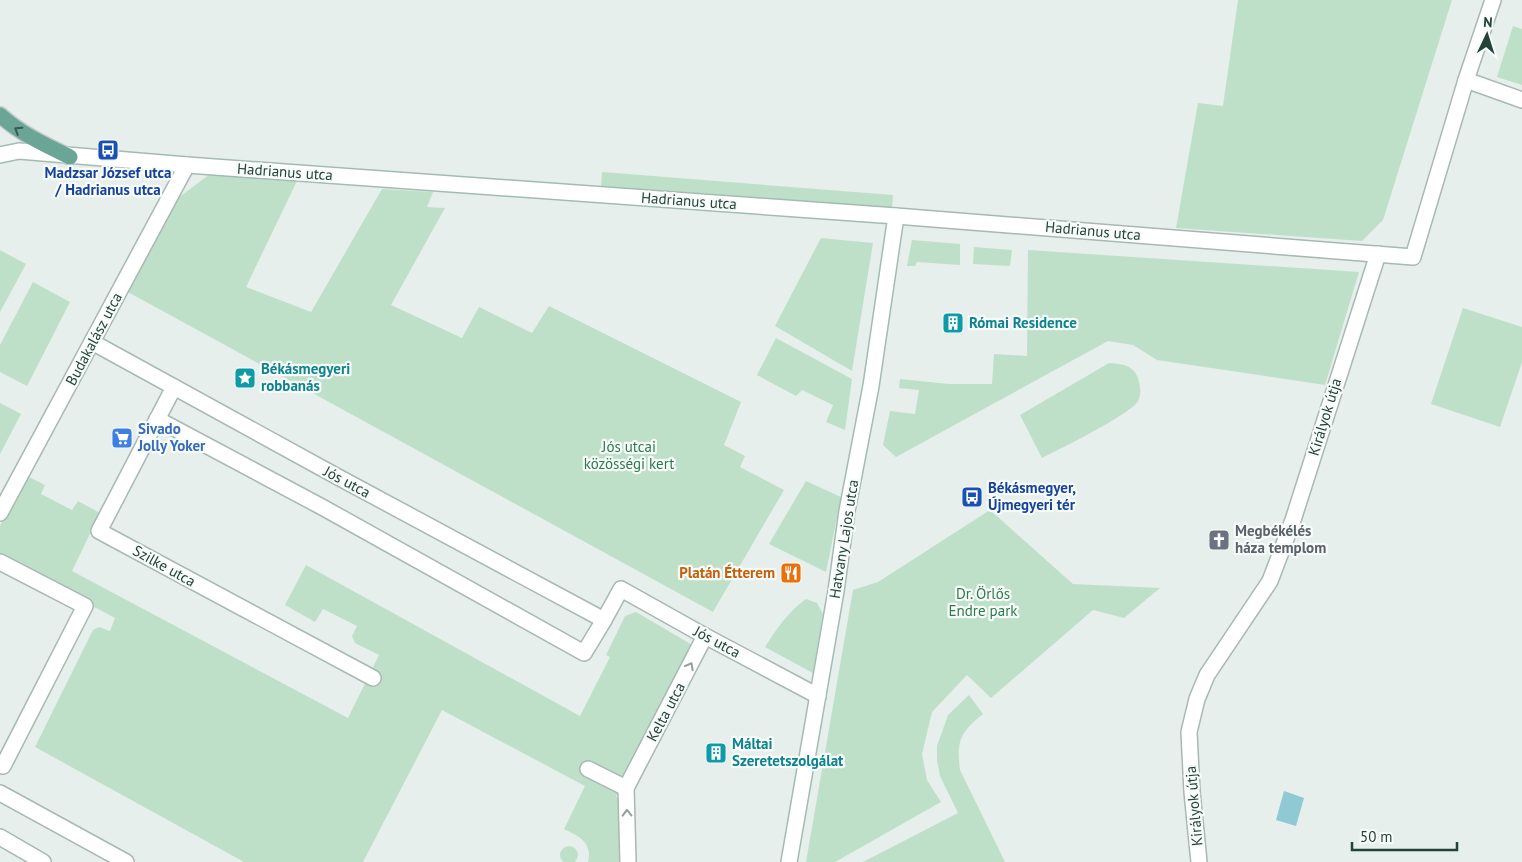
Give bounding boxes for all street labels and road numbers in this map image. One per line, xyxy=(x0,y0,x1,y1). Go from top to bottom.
street label: Hadrianus utca xyxy=(236,159,334,184)
street label: Hadrianus utca xyxy=(640,188,738,213)
street label: Hadrianus utca xyxy=(1044,217,1142,244)
street label: Budakalász utca xyxy=(61,289,126,389)
street label: Királyok útja xyxy=(1304,376,1345,458)
street label: Jós utca xyxy=(320,461,374,502)
street label: Hatvany Lajos utca xyxy=(825,478,862,600)
street label: Szilke utca xyxy=(129,541,199,591)
street label: Jós utca xyxy=(690,621,744,662)
street label: Kelta utca xyxy=(642,679,689,745)
street label: Királyok útja xyxy=(1181,765,1206,847)

